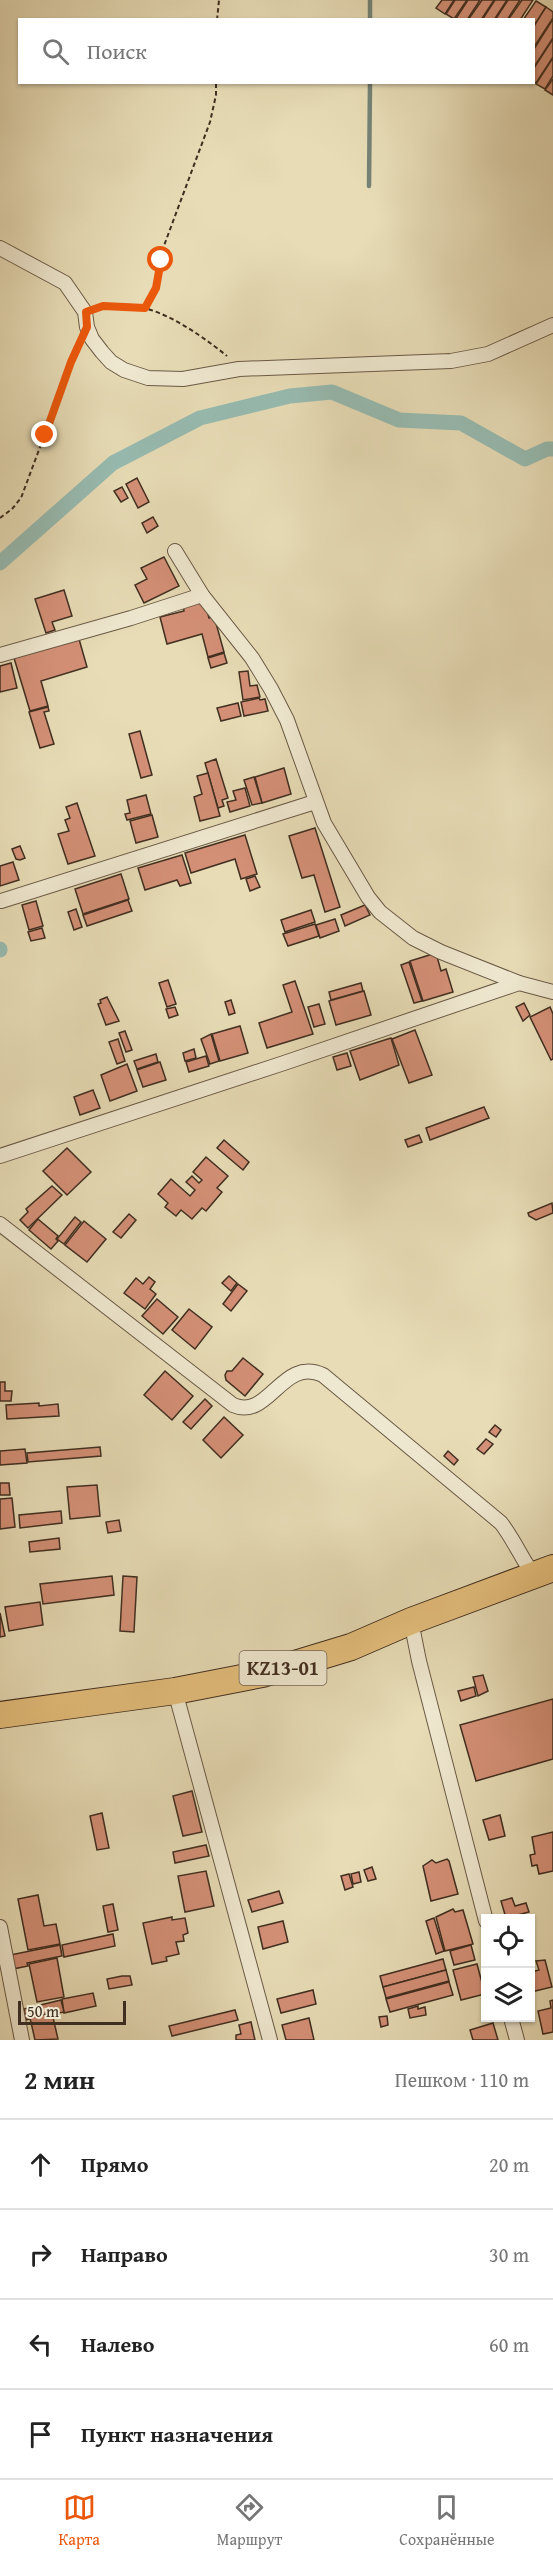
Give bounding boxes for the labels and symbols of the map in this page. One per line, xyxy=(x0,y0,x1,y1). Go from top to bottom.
route start xyxy=(147,246,173,272)
route end xyxy=(31,421,57,447)
road number: KZ13-01 xyxy=(240,1651,326,1685)
scale bar xyxy=(18,1998,126,2026)

